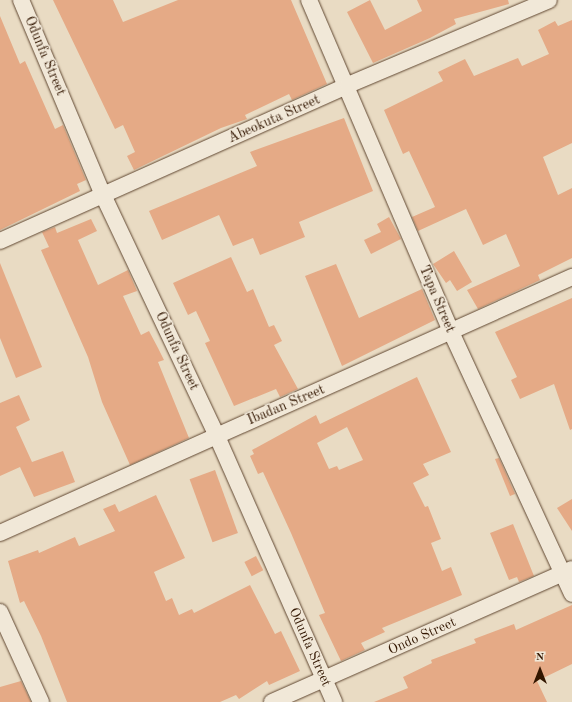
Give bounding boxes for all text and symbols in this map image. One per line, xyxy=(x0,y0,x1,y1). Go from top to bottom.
street label: Odunfa Street xyxy=(21,14,69,98)
street label: Abeokuta Street xyxy=(225,91,323,147)
street label: Tapa Street xyxy=(415,263,459,335)
street label: Odunfa Street xyxy=(151,309,203,393)
street label: Ibadan Street xyxy=(245,381,327,429)
street label: Odunfa Street xyxy=(285,605,335,689)
street label: Ondo Street xyxy=(385,614,459,658)
north arrow xyxy=(520,650,560,690)
text: N xyxy=(536,652,544,663)

